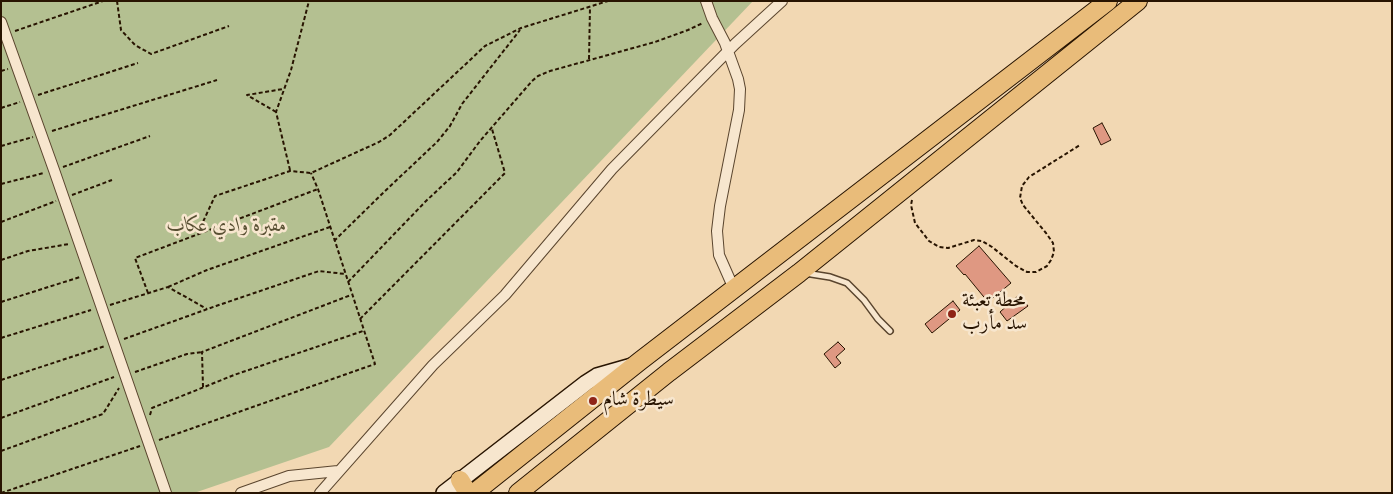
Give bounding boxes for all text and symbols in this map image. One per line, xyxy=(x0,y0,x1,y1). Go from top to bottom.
park label: مقبرة وادي عكاب xyxy=(167,215,287,239)
place label: محطة تعبئة سد مأرب xyxy=(962,290,1027,337)
marker: محطة تعبئة سد مأرب xyxy=(946,308,958,320)
place label: سيطرة شام xyxy=(603,389,674,413)
marker: سيطرة شام xyxy=(587,395,599,407)

